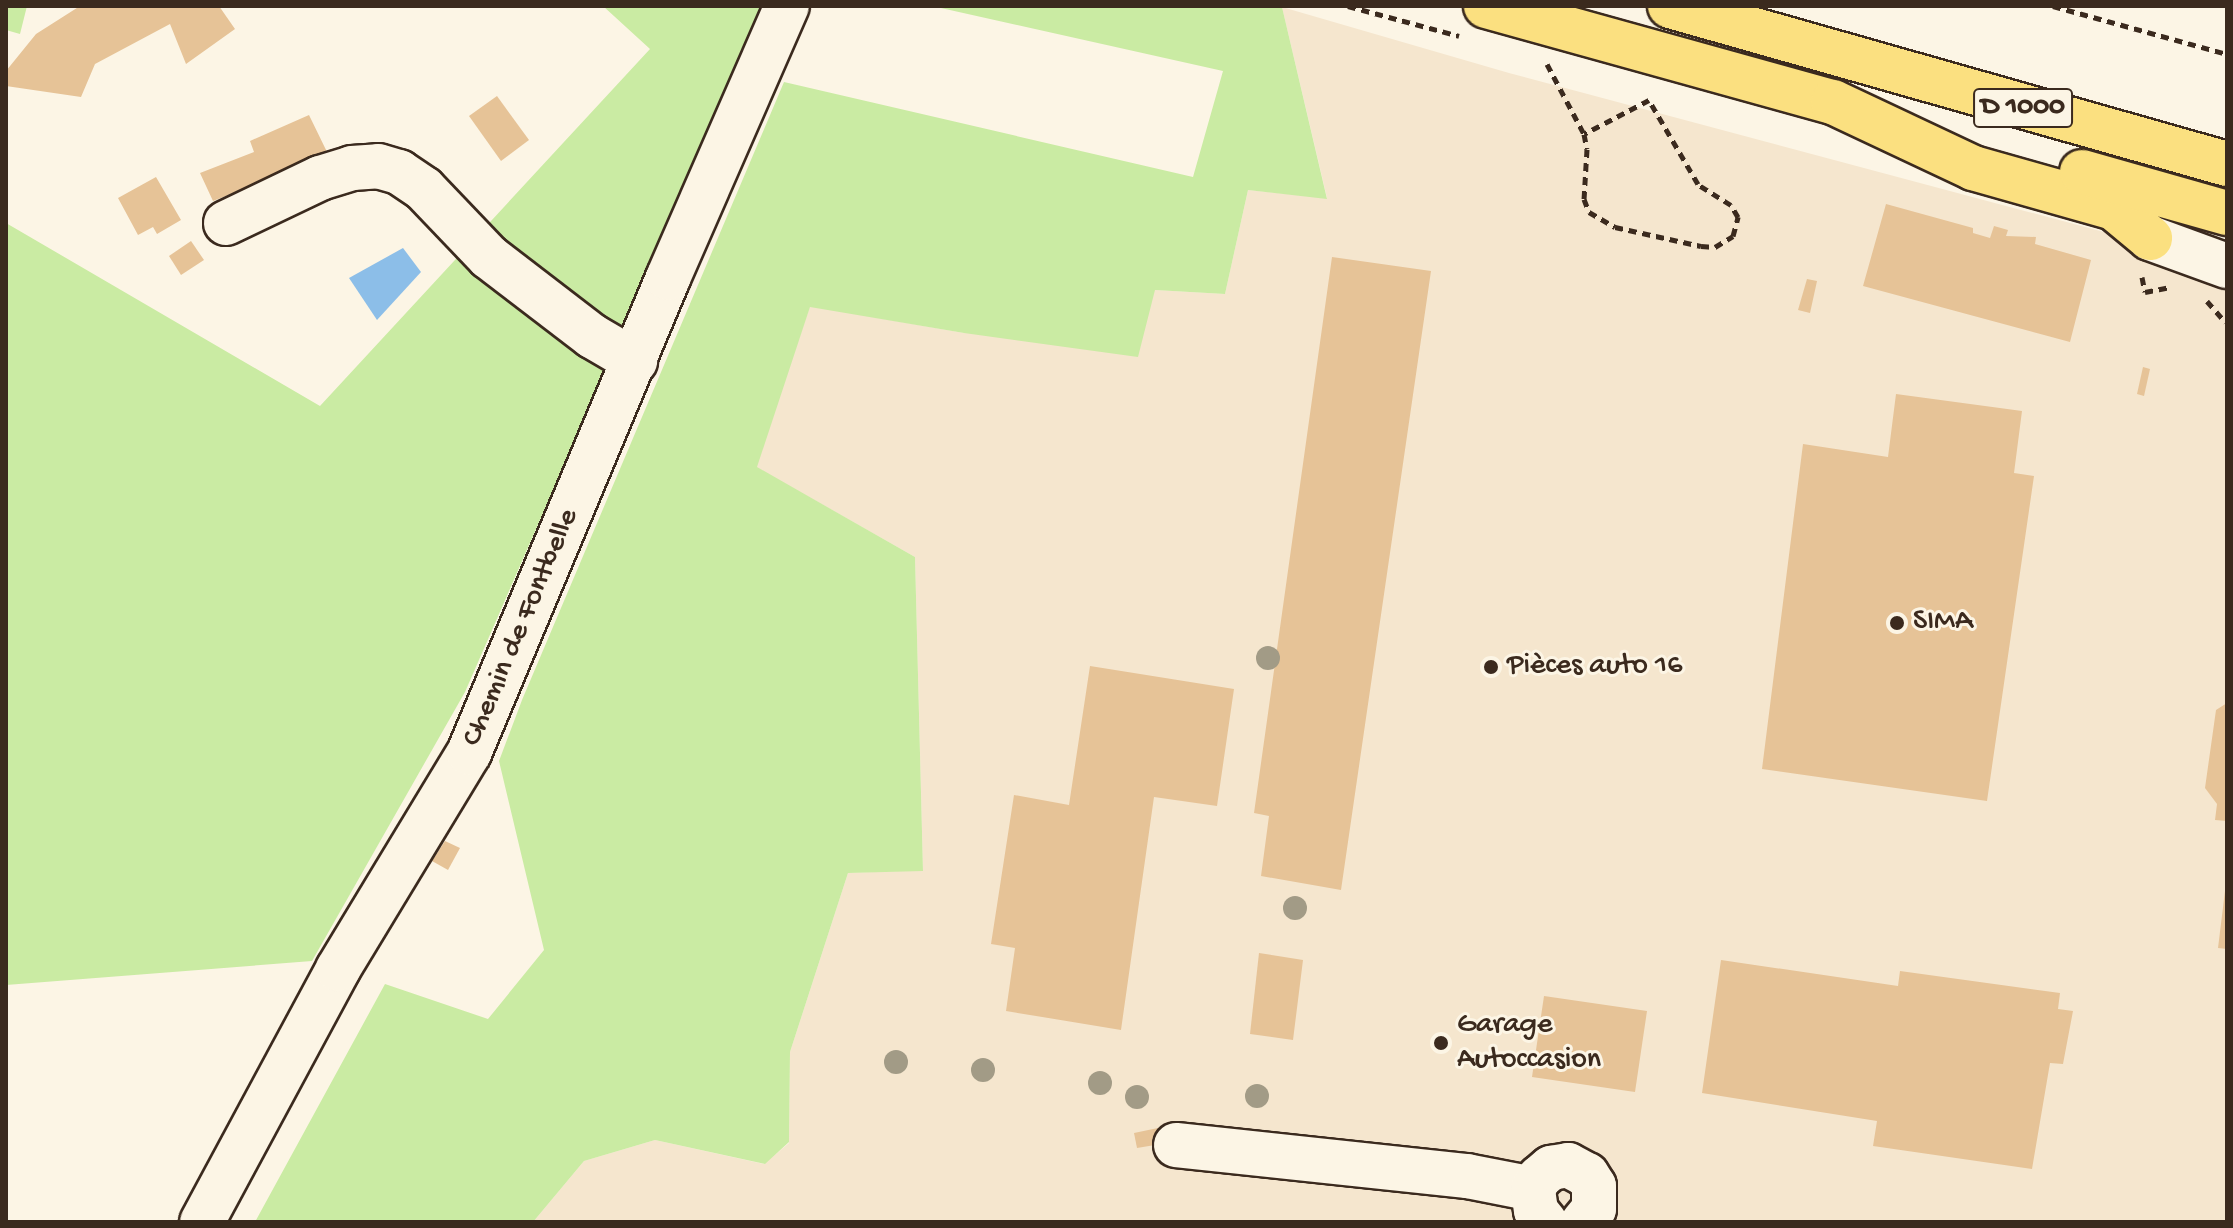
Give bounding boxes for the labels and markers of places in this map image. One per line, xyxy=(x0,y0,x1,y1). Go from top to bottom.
place label: SIMA xyxy=(1913,605,1973,641)
marker: SIMA xyxy=(1888,614,1906,632)
place label: Pièces auto 16 xyxy=(1507,649,1682,685)
marker: Pièces auto 16 xyxy=(1482,658,1500,676)
place label: Garage Autoccasion xyxy=(1457,1008,1601,1078)
marker: Garage Autoccasion xyxy=(1432,1034,1450,1052)

